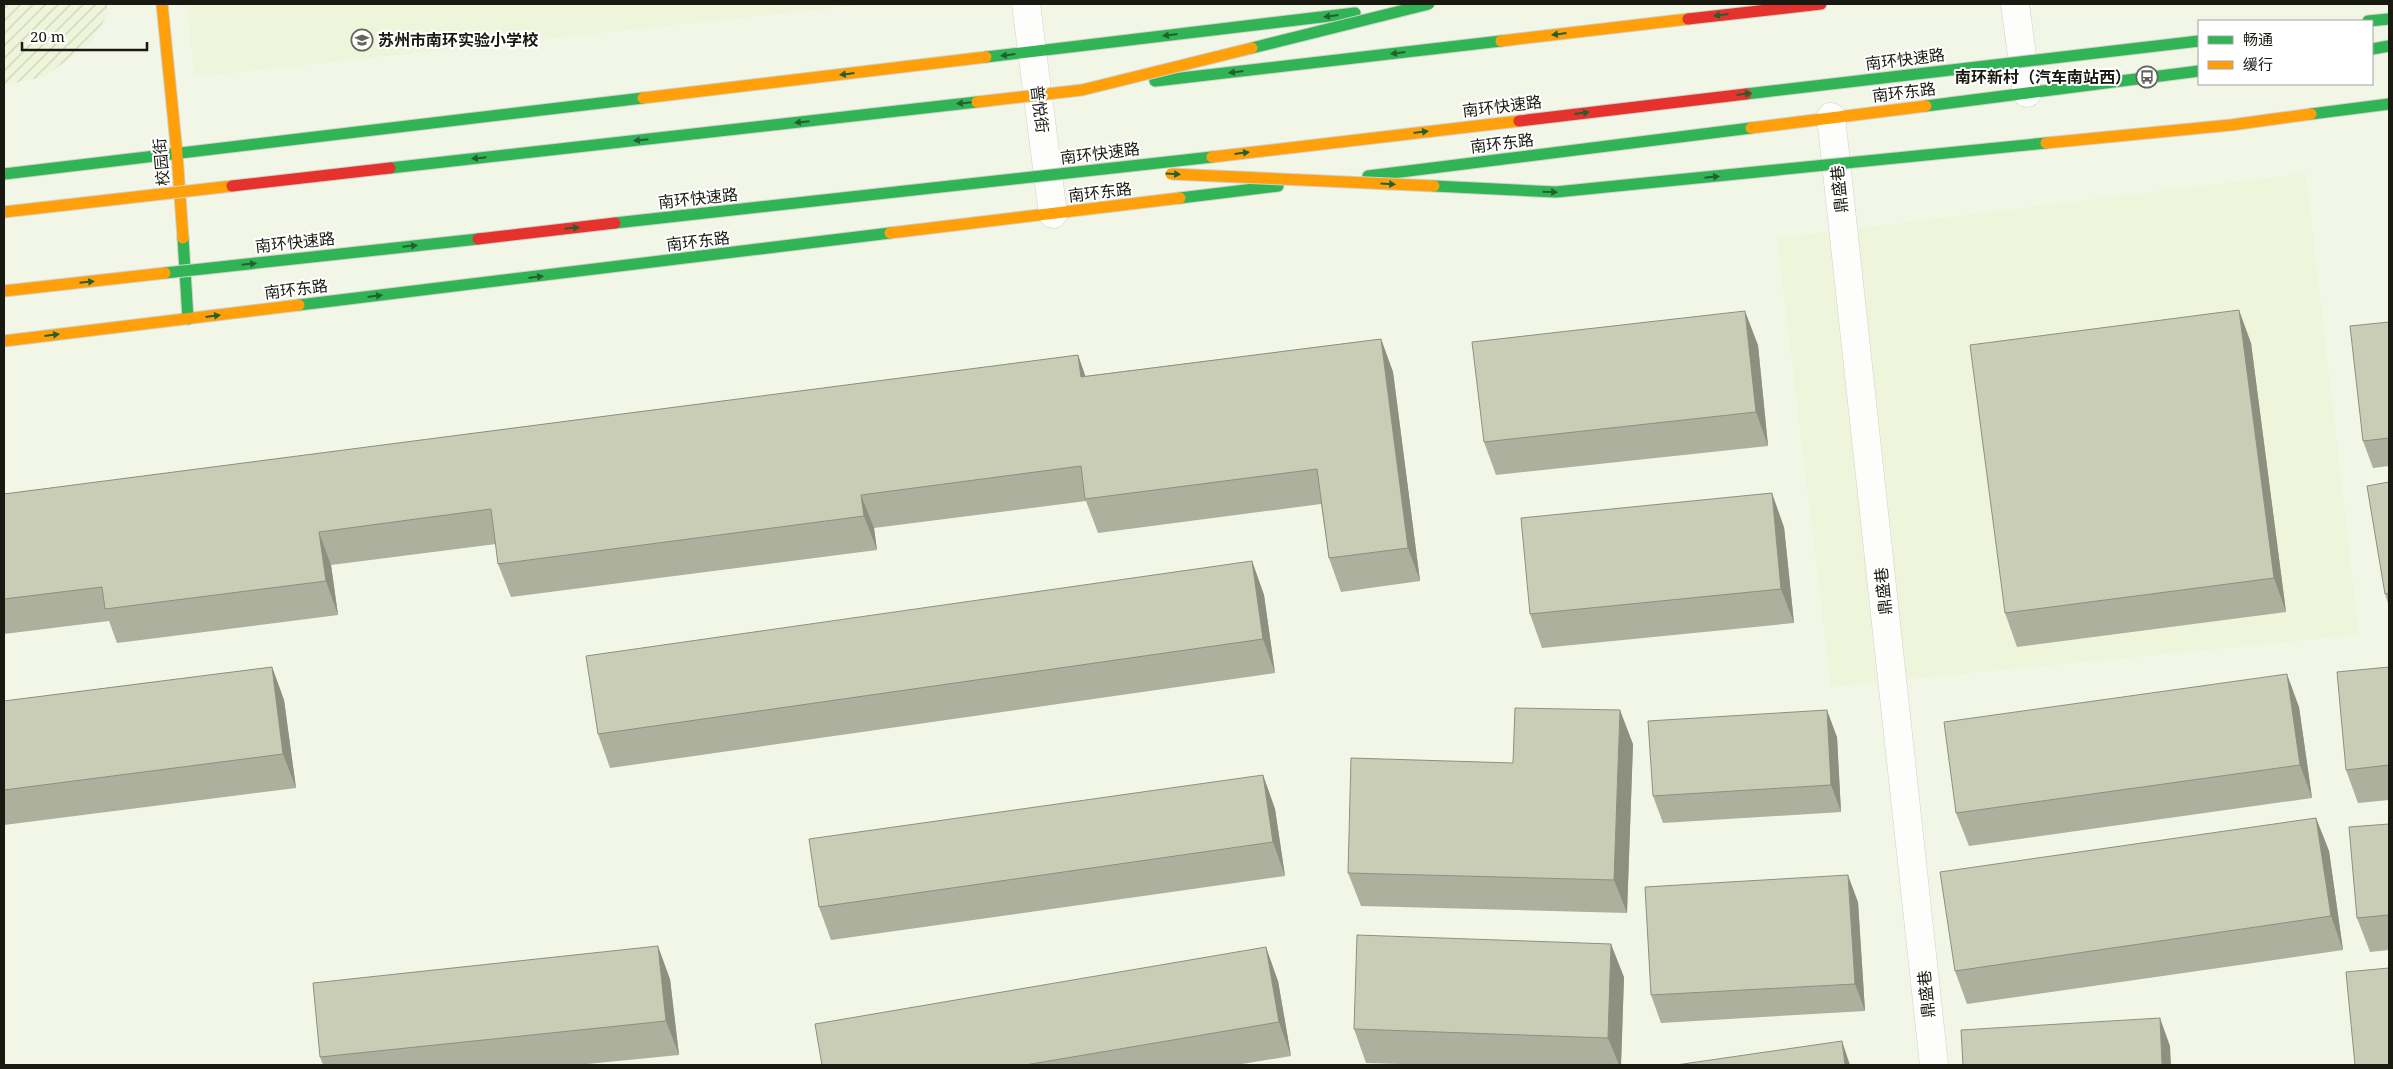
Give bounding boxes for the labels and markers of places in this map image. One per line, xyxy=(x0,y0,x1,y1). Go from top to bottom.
school or university icon: 苏州市南环实验小学校 xyxy=(350,28,374,52)
place label: 苏州市南环实验小学校 xyxy=(378,29,539,51)
bus stop icon: 南环新村（汽车南站西） xyxy=(2135,65,2159,89)
place label: 南环新村（汽车南站西） xyxy=(1955,66,2131,88)

